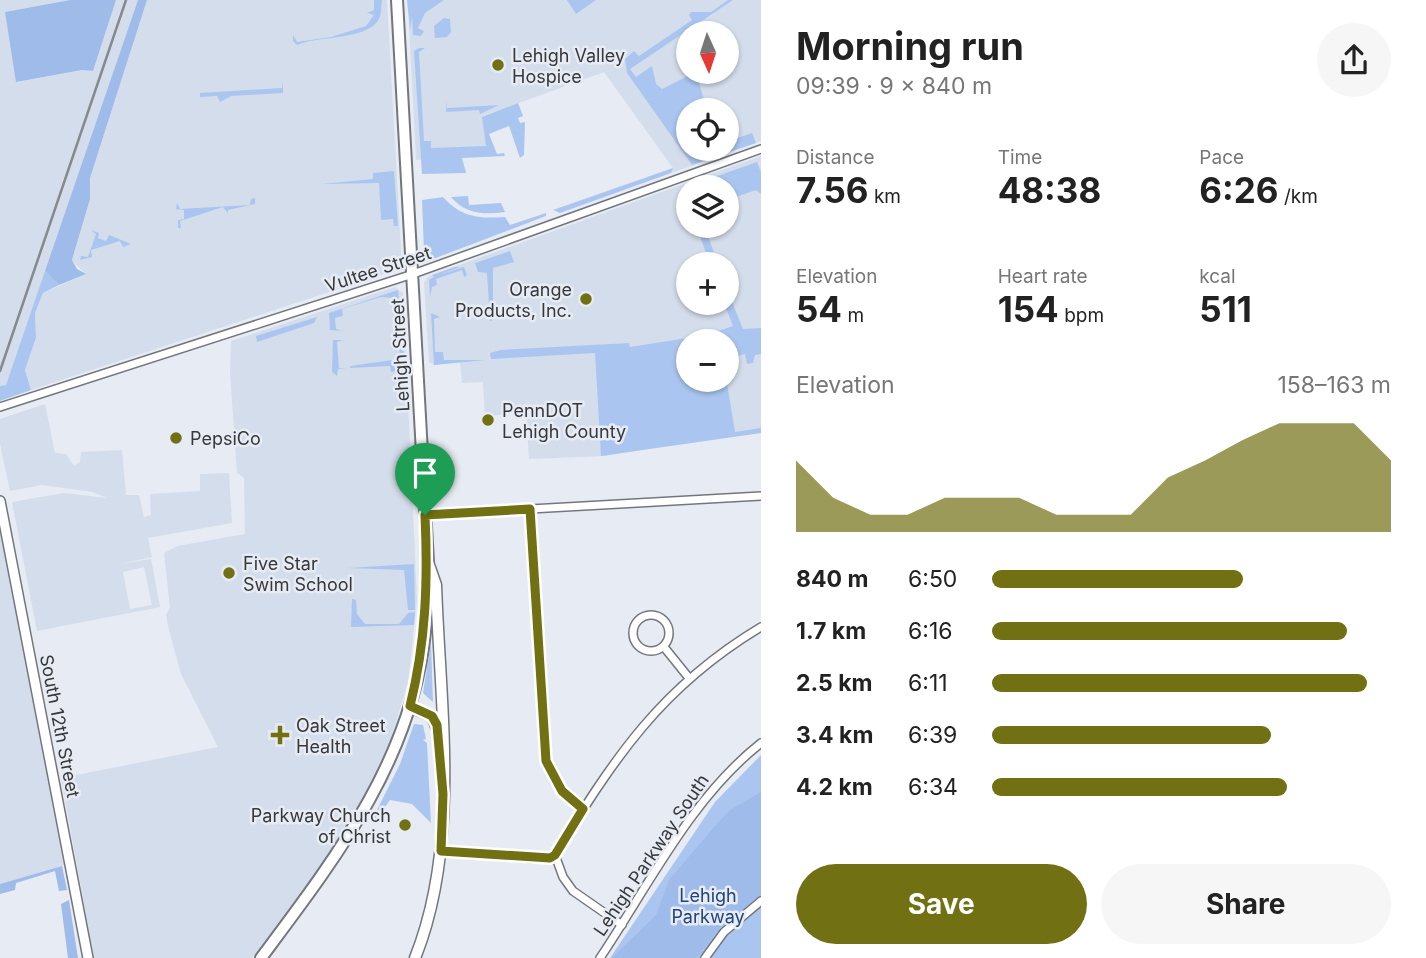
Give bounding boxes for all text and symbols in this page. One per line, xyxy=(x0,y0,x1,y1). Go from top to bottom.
north arrow xyxy=(676,21,738,84)
map controls xyxy=(676,21,739,392)
text: Morning run xyxy=(796,23,1024,69)
button: share xyxy=(1317,23,1391,97)
place label: Lehigh Valley Hospice xyxy=(512,45,625,87)
marker: Lehigh Valley Hospice xyxy=(490,57,506,73)
text: 09:39 · 9 × 840 m xyxy=(796,72,992,100)
button: locate xyxy=(676,98,739,161)
text: Distance xyxy=(796,146,874,169)
text: Time xyxy=(998,146,1042,169)
text: Pace xyxy=(1199,146,1244,169)
text: 7.56 xyxy=(796,169,869,211)
text: 48:38 xyxy=(998,169,1101,211)
text: 6:26 xyxy=(1199,169,1279,211)
button: layers xyxy=(676,175,739,238)
text: km xyxy=(869,185,901,208)
text: /km xyxy=(1279,185,1318,208)
street label: Vultee Street xyxy=(322,242,434,296)
button: + xyxy=(676,252,739,315)
text: Elevation xyxy=(796,265,877,288)
text: Heart rate xyxy=(998,265,1088,288)
text: kcal xyxy=(1199,265,1236,288)
place label: Orange Products, Inc. xyxy=(455,279,572,321)
text: 54 xyxy=(796,288,842,330)
text: 154 xyxy=(998,288,1059,330)
text: 511 xyxy=(1199,288,1252,330)
marker: Orange Products, Inc. xyxy=(578,291,594,307)
street label: Lehigh Street xyxy=(387,298,413,412)
text: m xyxy=(842,304,864,327)
text: bpm xyxy=(1059,304,1104,327)
button: − xyxy=(676,329,739,392)
text: Elevation xyxy=(796,371,895,399)
text: 158–163 m xyxy=(1277,371,1391,399)
place label: PennDOT Lehigh County xyxy=(502,400,626,442)
marker: PennDOT Lehigh County xyxy=(480,412,496,428)
place label: PepsiCo xyxy=(190,428,261,449)
marker: PepsiCo xyxy=(168,430,184,446)
pin xyxy=(395,443,455,515)
icon: arrive xyxy=(406,454,444,492)
place label: Five Star Swim School xyxy=(243,553,353,595)
marker: Five Star Swim School xyxy=(221,565,237,581)
text: 840 m xyxy=(796,565,868,593)
text: 6:50 xyxy=(908,565,957,593)
text: 1.7 km xyxy=(796,617,866,645)
text: 6:16 xyxy=(908,617,953,645)
street label: South 12th Street xyxy=(36,653,84,799)
text: 2.5 km xyxy=(796,669,873,697)
text: 6:11 xyxy=(908,669,948,697)
place label: Oak Street Health xyxy=(296,715,386,757)
text: 3.4 km xyxy=(796,721,873,749)
text: 6:39 xyxy=(908,721,957,749)
marker: Oak Street Health xyxy=(270,725,290,745)
street label: Lehigh Parkway South xyxy=(589,770,713,940)
text: 4.2 km xyxy=(796,773,873,801)
text: 6:34 xyxy=(908,773,958,801)
place label: Parkway Church of Christ xyxy=(251,805,391,847)
marker: Parkway Church of Christ xyxy=(397,817,413,833)
button: Save xyxy=(796,864,1087,944)
button: Share xyxy=(1101,864,1391,944)
park label: Lehigh Parkway xyxy=(671,884,745,926)

